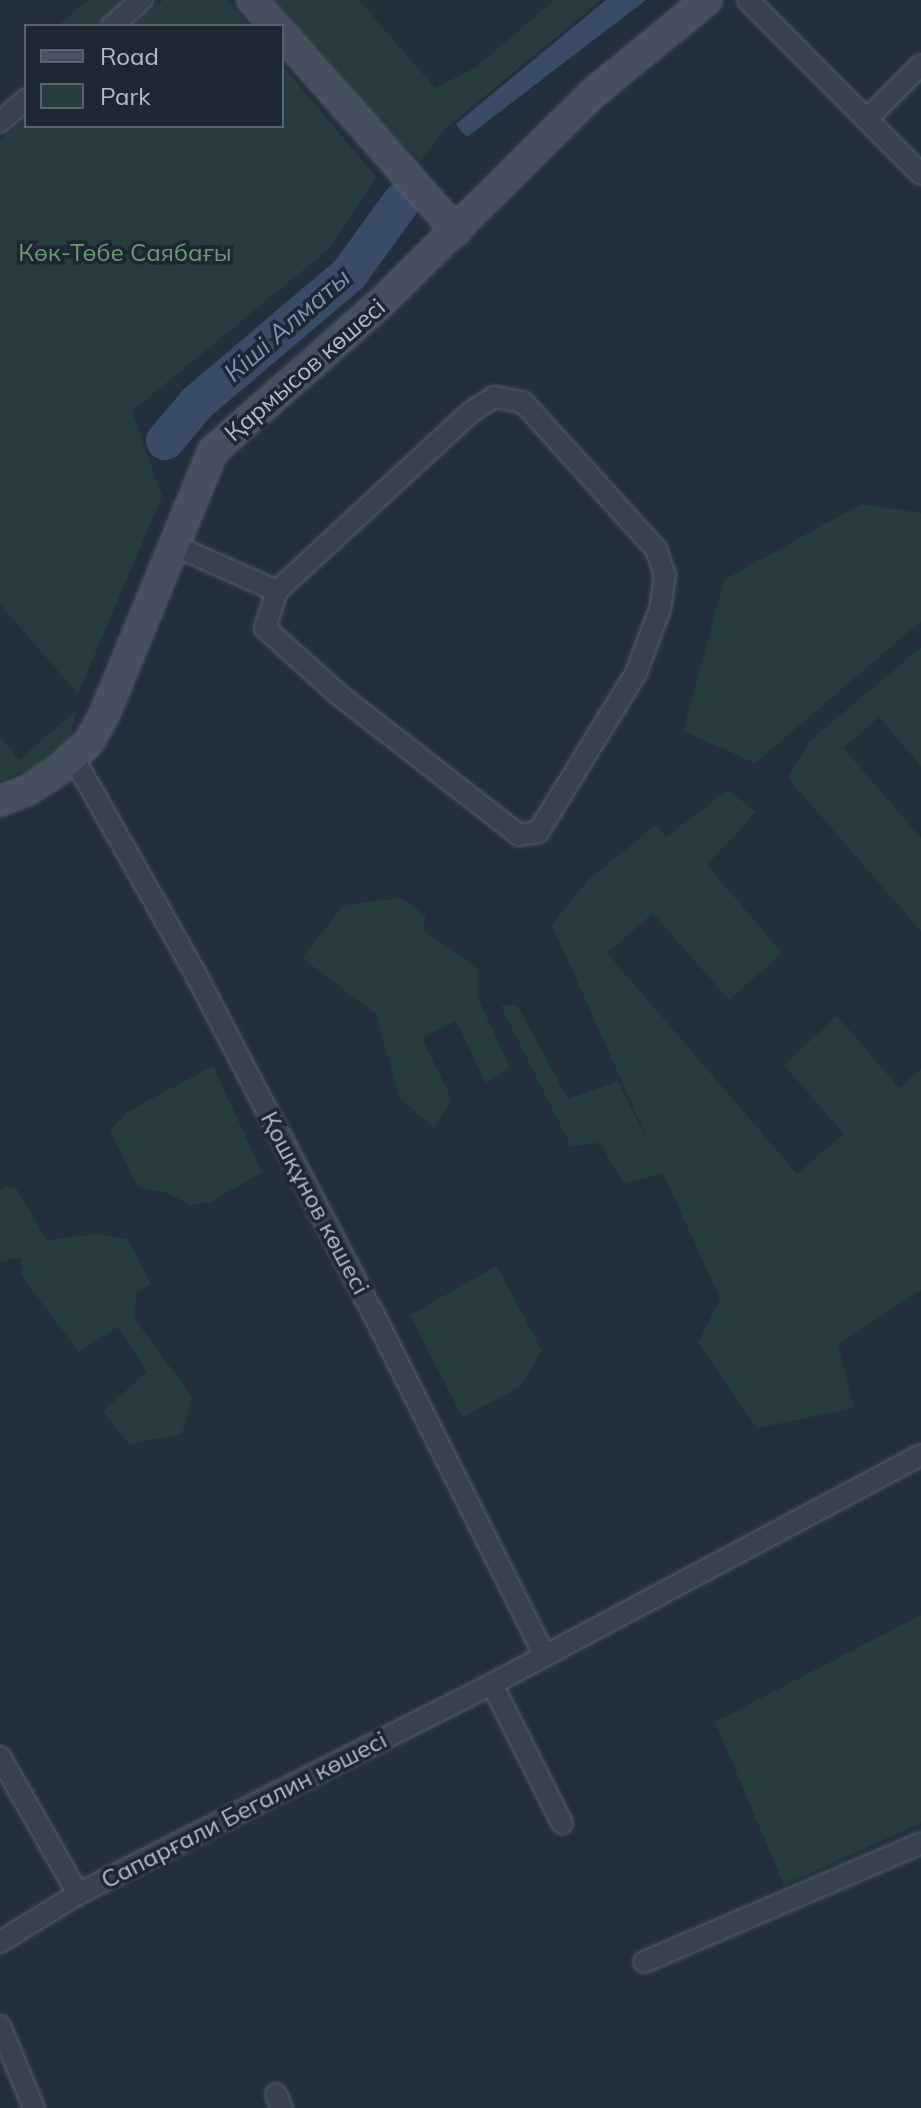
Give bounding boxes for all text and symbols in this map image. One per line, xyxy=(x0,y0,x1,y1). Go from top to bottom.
legend xyxy=(24,24,284,128)
text: Road xyxy=(100,41,159,71)
text: Park xyxy=(100,81,151,111)
park label: Көк-Төбе Саябағы xyxy=(18,239,232,267)
water label: Кіші Алматы xyxy=(218,262,356,388)
street label: Қармысов көшесі xyxy=(219,292,391,448)
street label: Қошқұнов көшесі xyxy=(255,1107,375,1299)
street label: Сапарғали Бегалин көшесі xyxy=(96,1725,392,1895)

